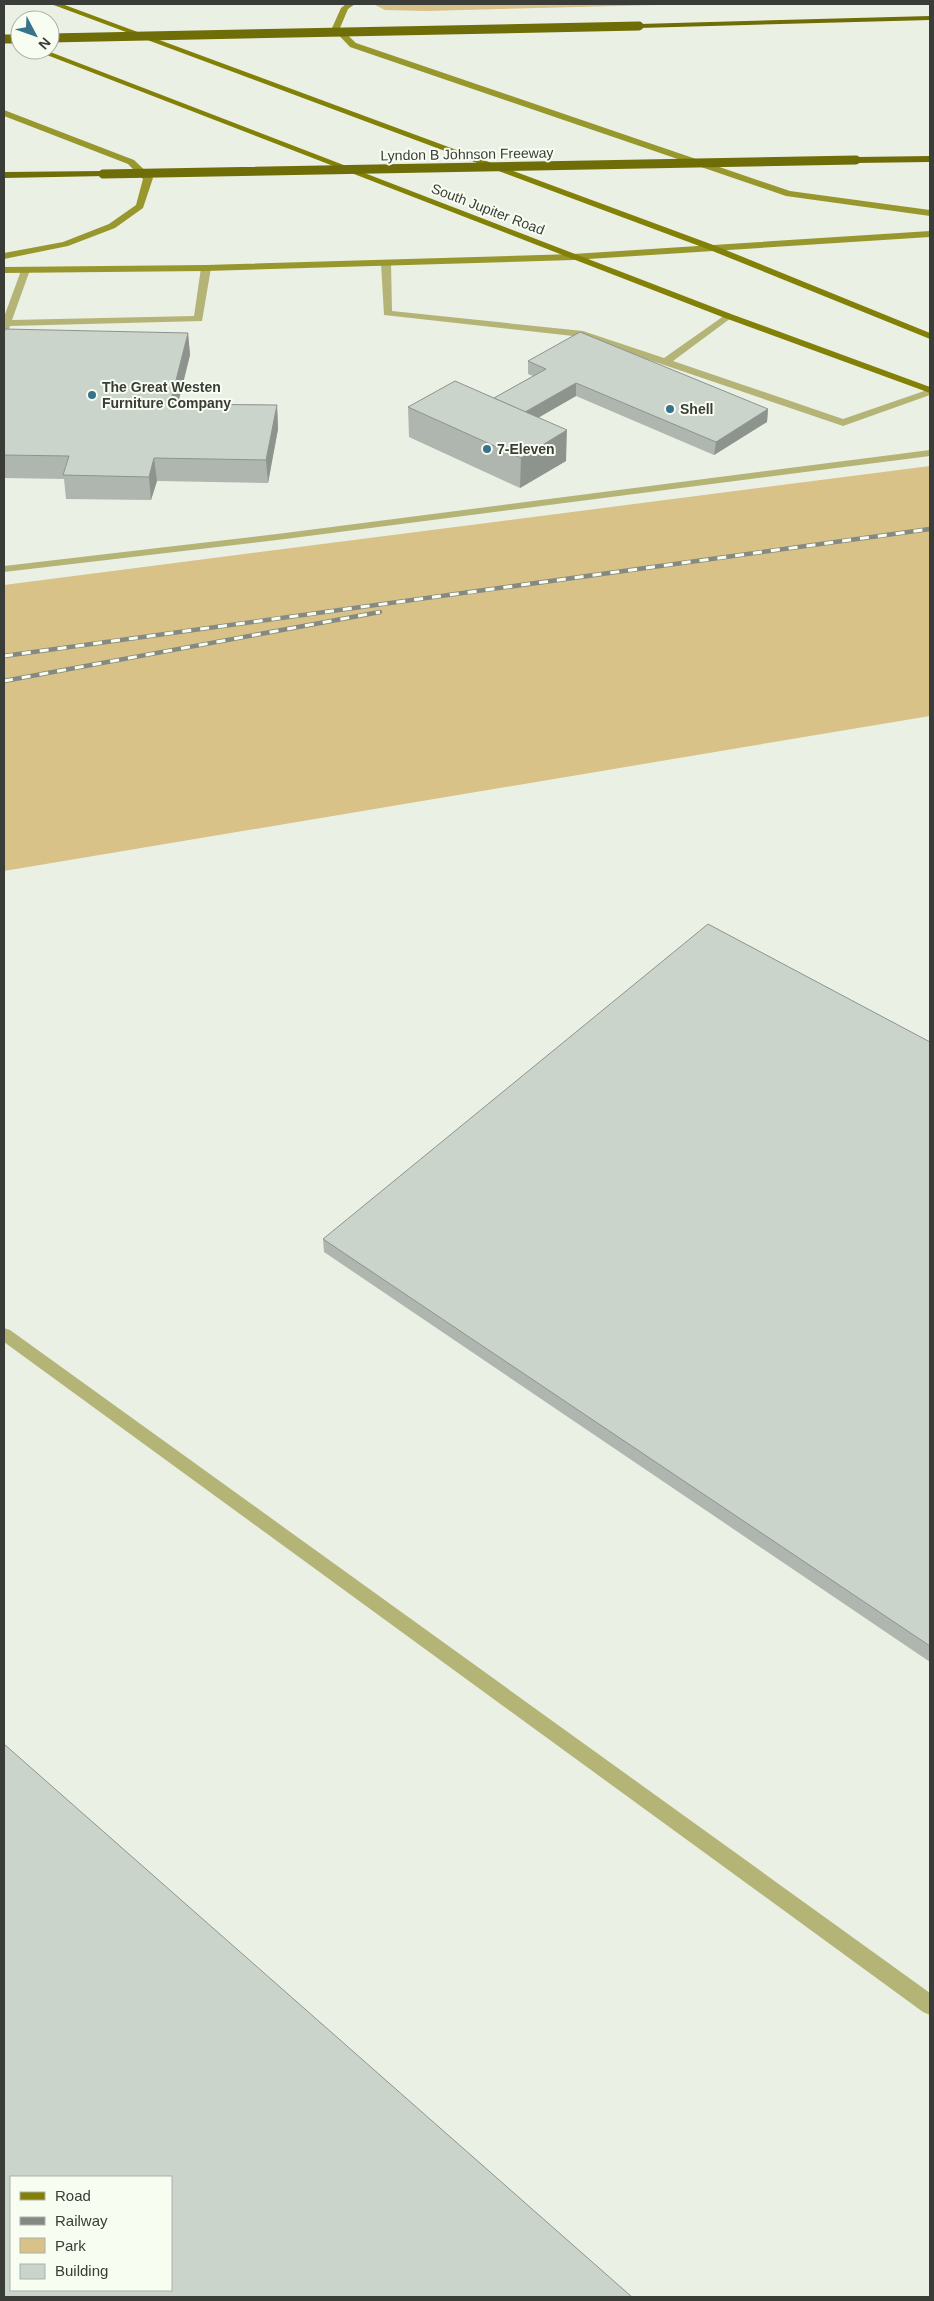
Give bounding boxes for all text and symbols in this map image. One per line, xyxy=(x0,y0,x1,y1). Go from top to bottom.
north arrow xyxy=(10,10,60,60)
text: N xyxy=(35,34,54,53)
street label: Lyndon B Johnson Freeway xyxy=(380,144,554,164)
street label: South Jupiter Road xyxy=(429,180,547,238)
place label: The Great Westen Furniture Company xyxy=(102,379,231,411)
marker: The Great Westen Furniture Company xyxy=(86,389,98,401)
place label: Shell xyxy=(680,401,713,417)
marker: Shell xyxy=(664,403,676,415)
place label: 7-Eleven xyxy=(497,441,555,457)
marker: 7-Eleven xyxy=(481,443,493,455)
legend xyxy=(10,2176,172,2291)
text: Road xyxy=(55,2187,91,2204)
text: Railway xyxy=(55,2212,108,2229)
text: Park xyxy=(55,2237,86,2254)
text: Building xyxy=(55,2262,108,2279)

